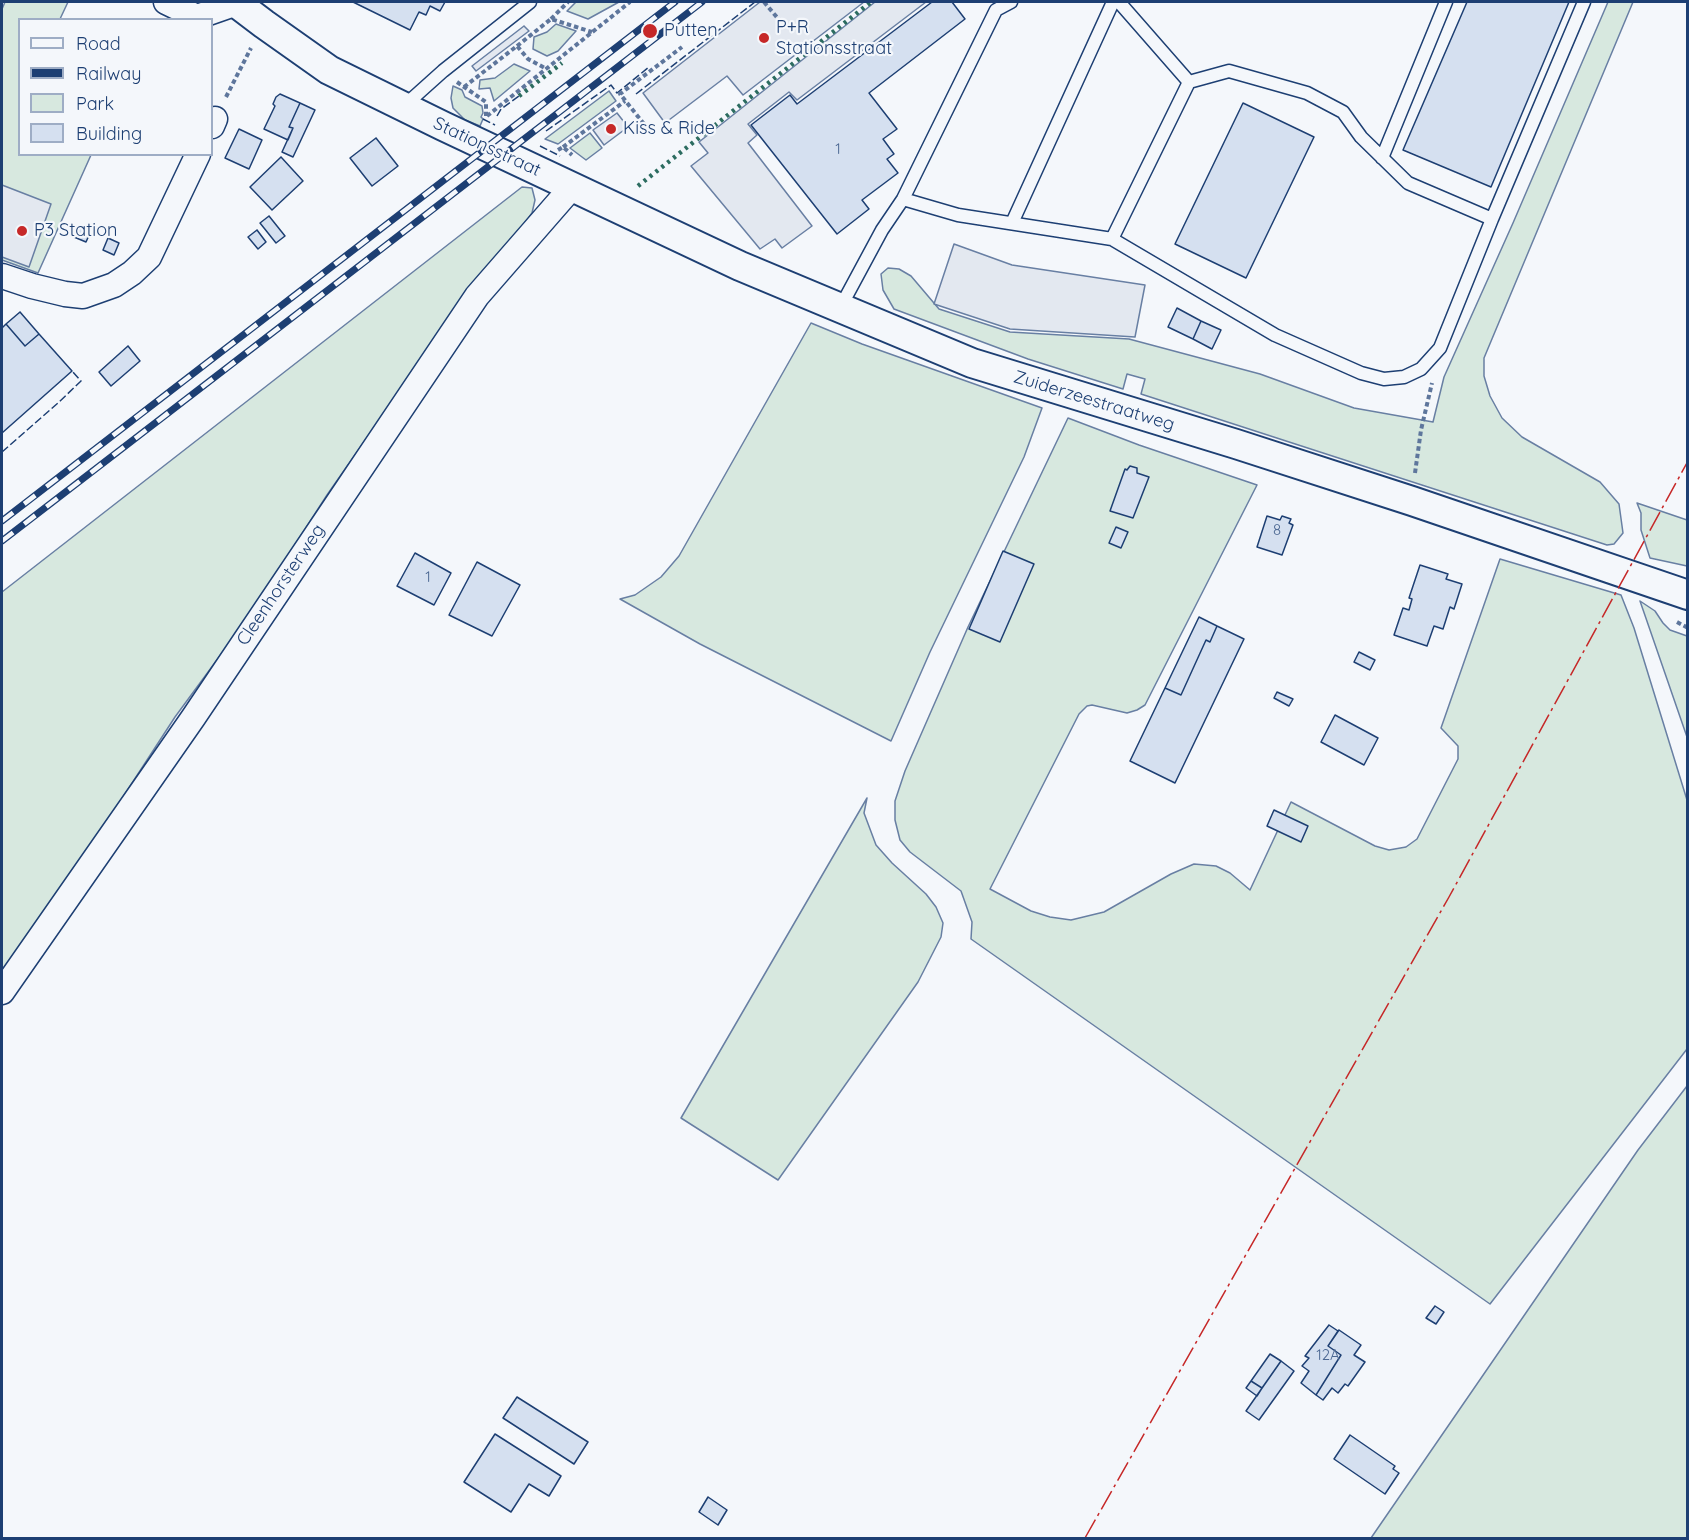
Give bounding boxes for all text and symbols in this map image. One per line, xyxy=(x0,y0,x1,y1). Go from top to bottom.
place label: P+R Stationsstraat xyxy=(776,17,892,60)
legend xyxy=(18,18,213,156)
place label: Putten xyxy=(664,20,718,42)
marker: Putten xyxy=(641,22,659,40)
marker: P+R Stationsstraat xyxy=(757,31,771,45)
text: Road xyxy=(76,32,121,55)
text: Railway xyxy=(76,62,142,85)
text: Park xyxy=(76,92,114,115)
street label: Stationsstraat xyxy=(430,113,544,181)
place label: Kiss & Ride xyxy=(623,118,715,140)
text: Building xyxy=(76,122,142,145)
marker: Kiss & Ride xyxy=(604,122,618,136)
house number: 1 xyxy=(835,140,841,158)
place label: P3 Station xyxy=(34,220,117,242)
marker: P3 Station xyxy=(15,224,29,238)
street label: Zuiderzeestraatweg xyxy=(1011,366,1177,436)
street label: Cleenhorsterweg xyxy=(232,520,330,650)
house number: 8 xyxy=(1273,521,1281,539)
house number: 1 xyxy=(425,568,431,586)
house number: 12A xyxy=(1316,1346,1340,1364)

